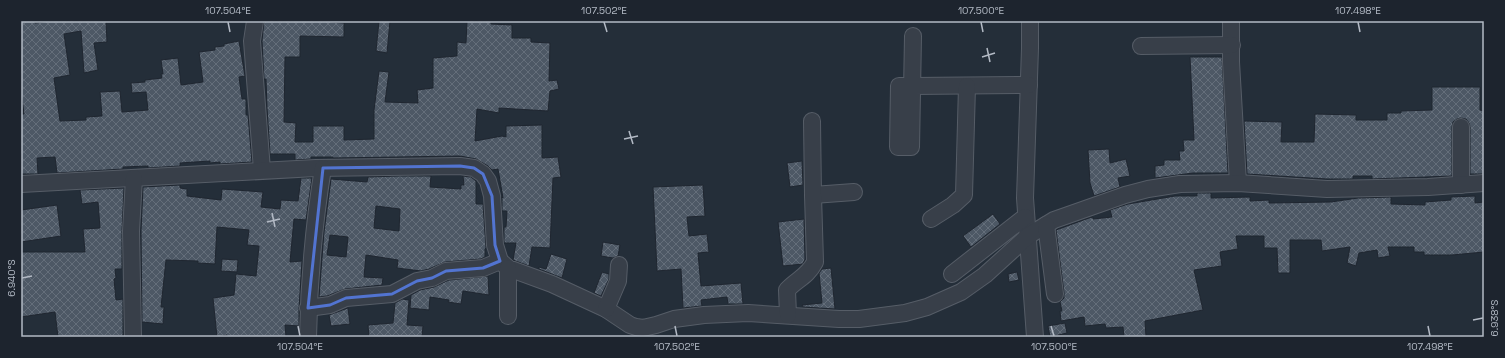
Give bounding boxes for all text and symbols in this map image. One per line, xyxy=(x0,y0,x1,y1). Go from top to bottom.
text: 107.504°E xyxy=(205,4,251,17)
text: 107.502°E xyxy=(581,4,627,17)
text: 107.500°E xyxy=(958,4,1004,17)
text: 107.498°E xyxy=(1335,4,1381,17)
text: 6.940°S xyxy=(5,259,18,297)
text: 6.938°S xyxy=(1488,300,1501,336)
text: 107.504°E xyxy=(277,340,323,353)
text: 107.502°E xyxy=(654,340,700,353)
text: 107.500°E xyxy=(1031,340,1077,353)
text: 107.498°E xyxy=(1407,340,1453,353)

